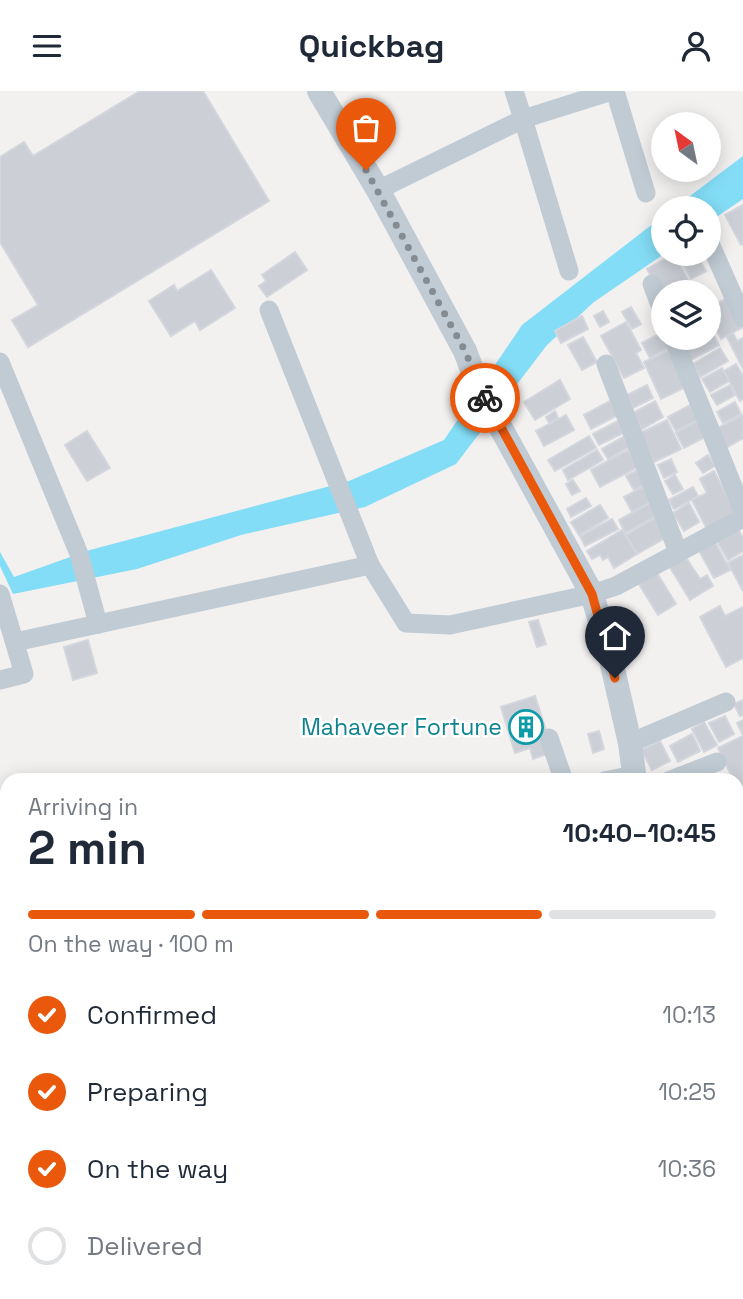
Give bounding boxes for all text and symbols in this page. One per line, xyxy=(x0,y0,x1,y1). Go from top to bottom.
text: Quickbag xyxy=(299,26,444,66)
icon: menu xyxy=(28,27,66,65)
icon: person xyxy=(677,27,715,65)
pin xyxy=(336,98,396,170)
icon: bag xyxy=(347,109,385,147)
north arrow xyxy=(651,112,721,182)
map controls xyxy=(651,112,721,350)
button: locate xyxy=(651,196,721,266)
button: layers xyxy=(651,280,721,350)
courier xyxy=(450,363,520,433)
icon: bike xyxy=(466,379,504,417)
pin xyxy=(585,606,645,678)
icon: home xyxy=(596,617,634,655)
building icon: Mahaveer Fortune xyxy=(507,708,545,746)
place label: Mahaveer Fortune xyxy=(301,712,502,742)
text: Arriving in xyxy=(28,792,138,822)
text: 10:40–10:45 xyxy=(563,816,716,850)
text: 2 min xyxy=(28,819,147,877)
text: On the way · 100 m xyxy=(28,929,234,959)
icon: check xyxy=(28,996,66,1034)
text: Confirmed xyxy=(87,998,217,1032)
text: 10:13 xyxy=(662,1000,716,1030)
icon: check xyxy=(28,1073,66,1111)
text: Preparing xyxy=(87,1075,208,1109)
text: 10:25 xyxy=(658,1077,716,1107)
icon: check xyxy=(28,1150,66,1188)
text: On the way xyxy=(87,1152,228,1186)
text: 10:36 xyxy=(658,1154,716,1184)
text: Delivered xyxy=(87,1229,203,1263)

